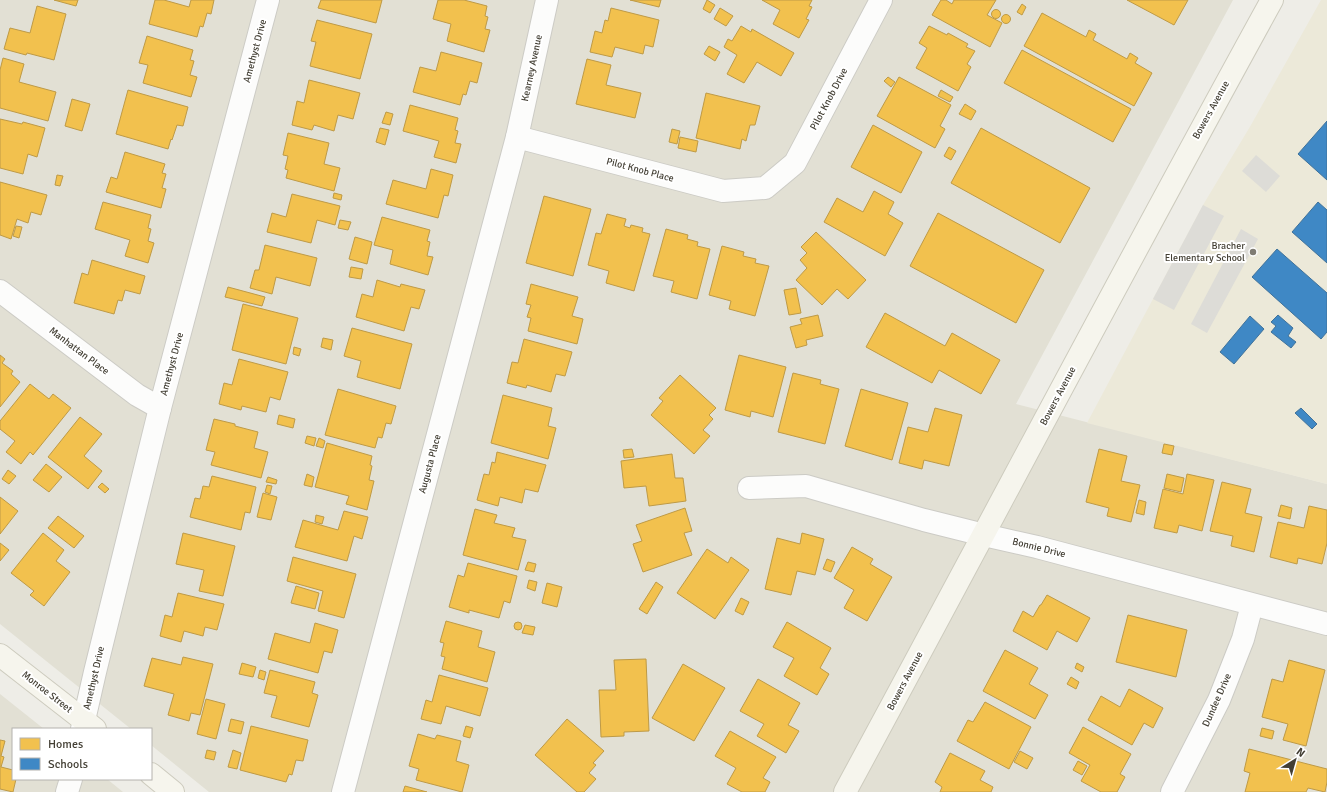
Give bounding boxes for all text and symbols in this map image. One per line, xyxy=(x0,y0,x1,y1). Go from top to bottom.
street label: Amethyst Drive xyxy=(241,18,269,84)
street label: Kearney Avenue xyxy=(519,33,545,103)
street label: Pilot Knob Drive xyxy=(808,66,850,132)
street label: Bowers Avenue xyxy=(1190,79,1232,141)
street label: Pilot Knob Place xyxy=(605,155,675,185)
place label: Bracher Elementary School xyxy=(1165,240,1245,264)
marker: Bracher Elementary School xyxy=(1248,247,1258,257)
street label: Manhattan Place xyxy=(47,325,111,377)
street label: Amethyst Drive xyxy=(158,331,186,397)
street label: Bowers Avenue xyxy=(1037,365,1079,427)
street label: Augusta Place xyxy=(416,433,444,495)
street label: Bonnie Drive xyxy=(1011,536,1067,560)
street label: Amethyst Drive xyxy=(81,645,107,711)
street label: Bowers Avenue xyxy=(884,650,926,712)
street label: Monroe Street xyxy=(19,669,75,716)
street label: Dundee Drive xyxy=(1200,671,1234,729)
legend xyxy=(12,728,152,780)
text: Homes xyxy=(48,737,83,752)
north arrow xyxy=(1275,740,1315,780)
text: N xyxy=(1294,745,1308,760)
text: Schools xyxy=(48,757,88,772)

